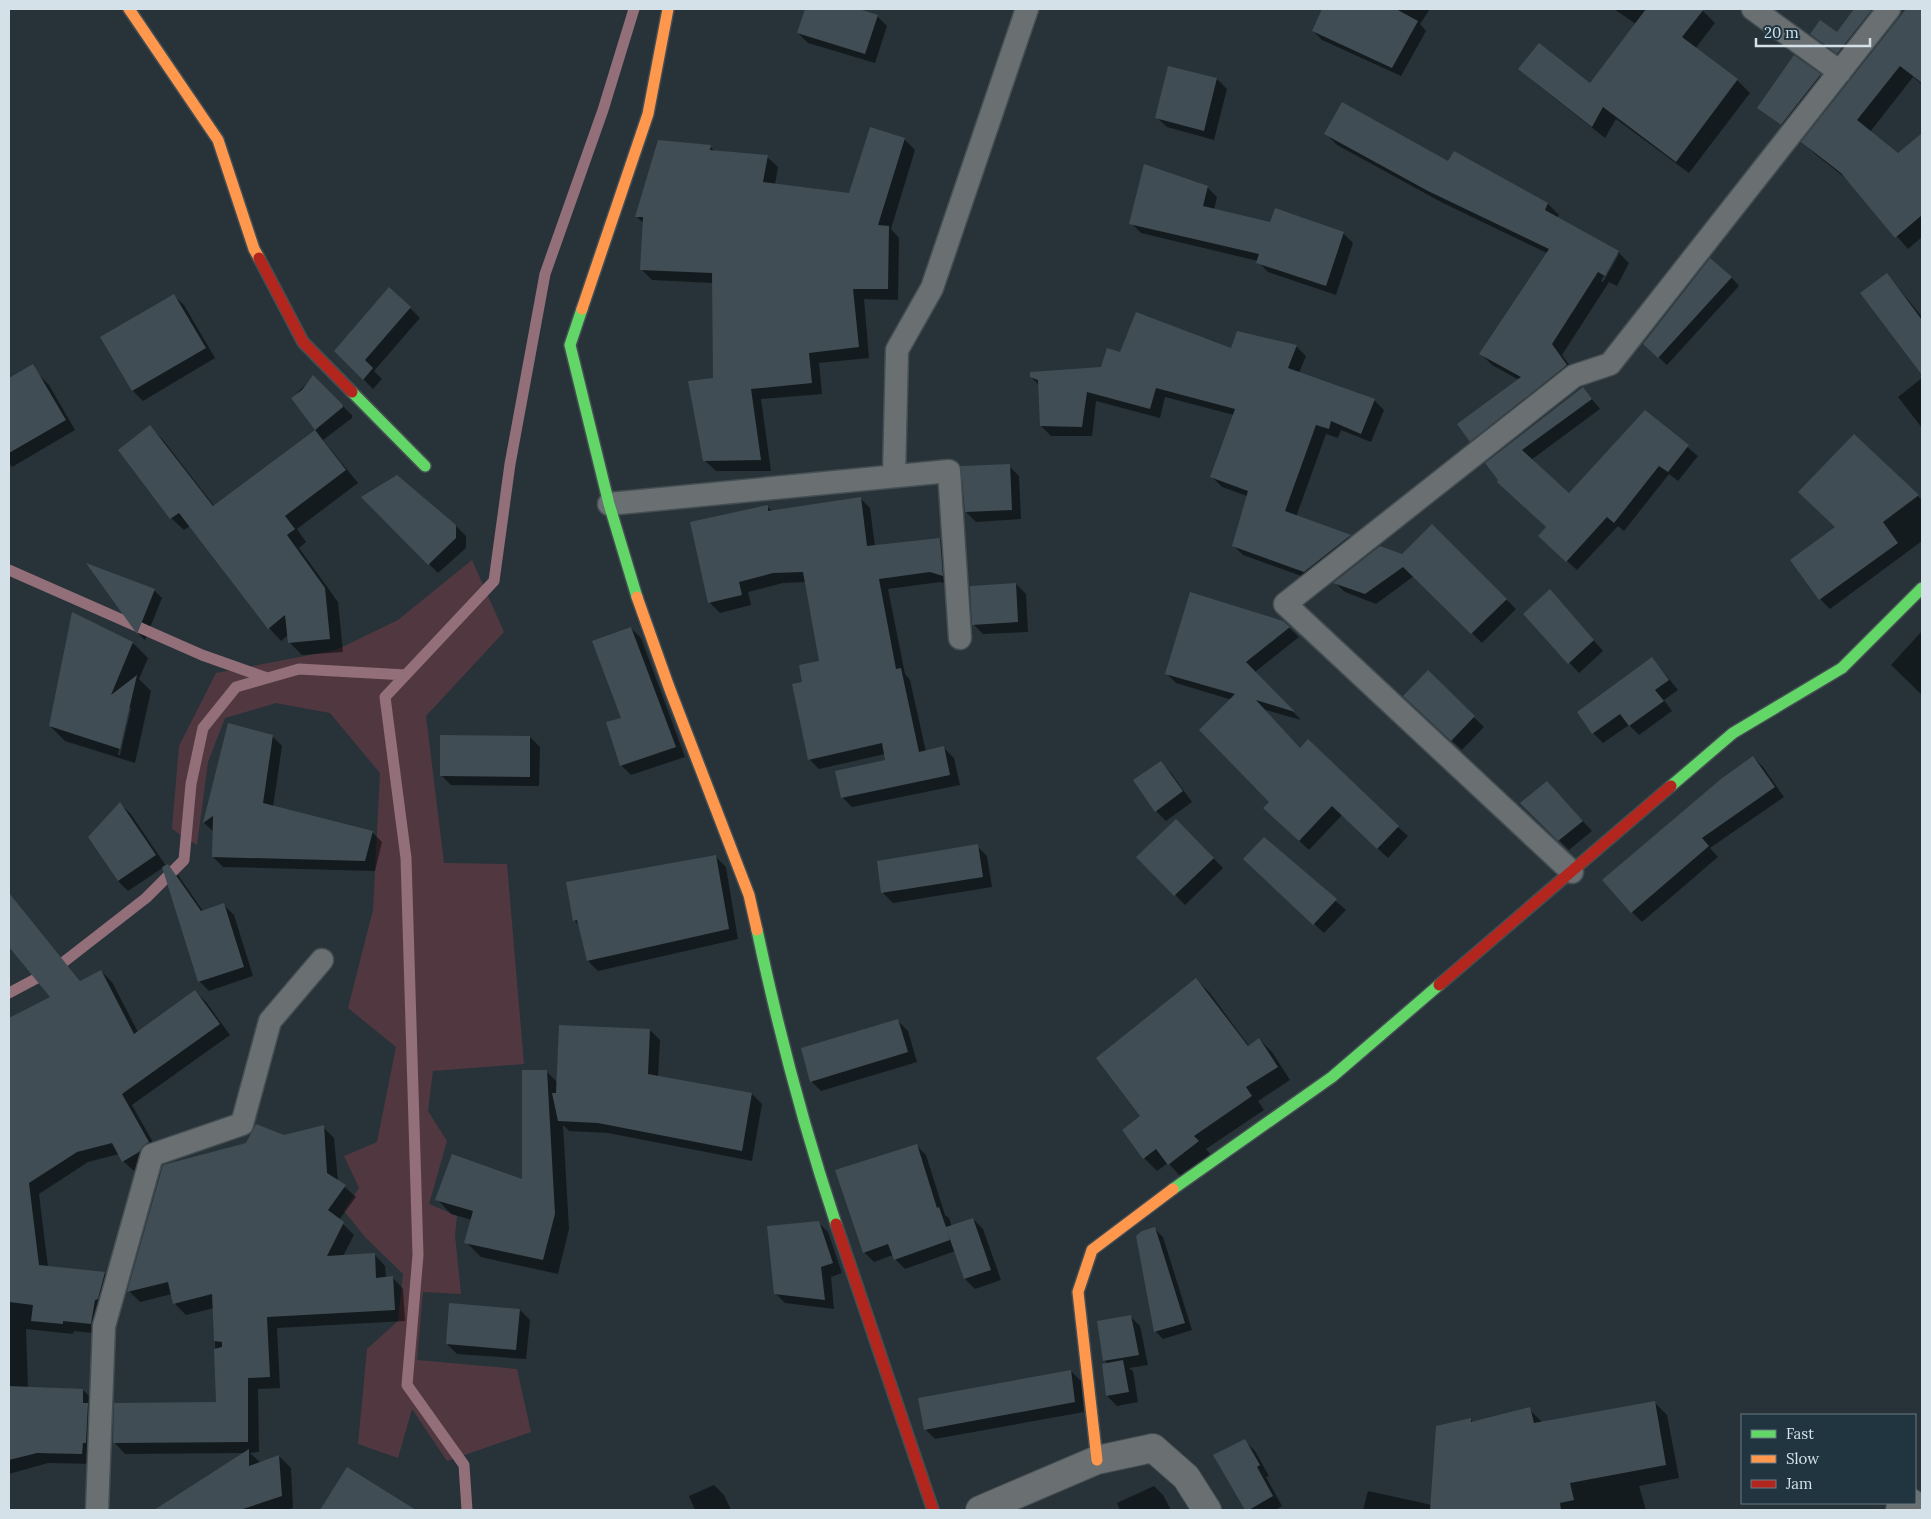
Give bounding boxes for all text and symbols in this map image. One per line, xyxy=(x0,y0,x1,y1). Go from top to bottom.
scale bar xyxy=(1756,15,1870,47)
text: 20 m xyxy=(1764,23,1799,42)
legend xyxy=(1741,1414,1916,1504)
text: Fast xyxy=(1786,1424,1814,1443)
text: Slow xyxy=(1786,1449,1819,1468)
text: Jam xyxy=(1785,1474,1813,1493)

